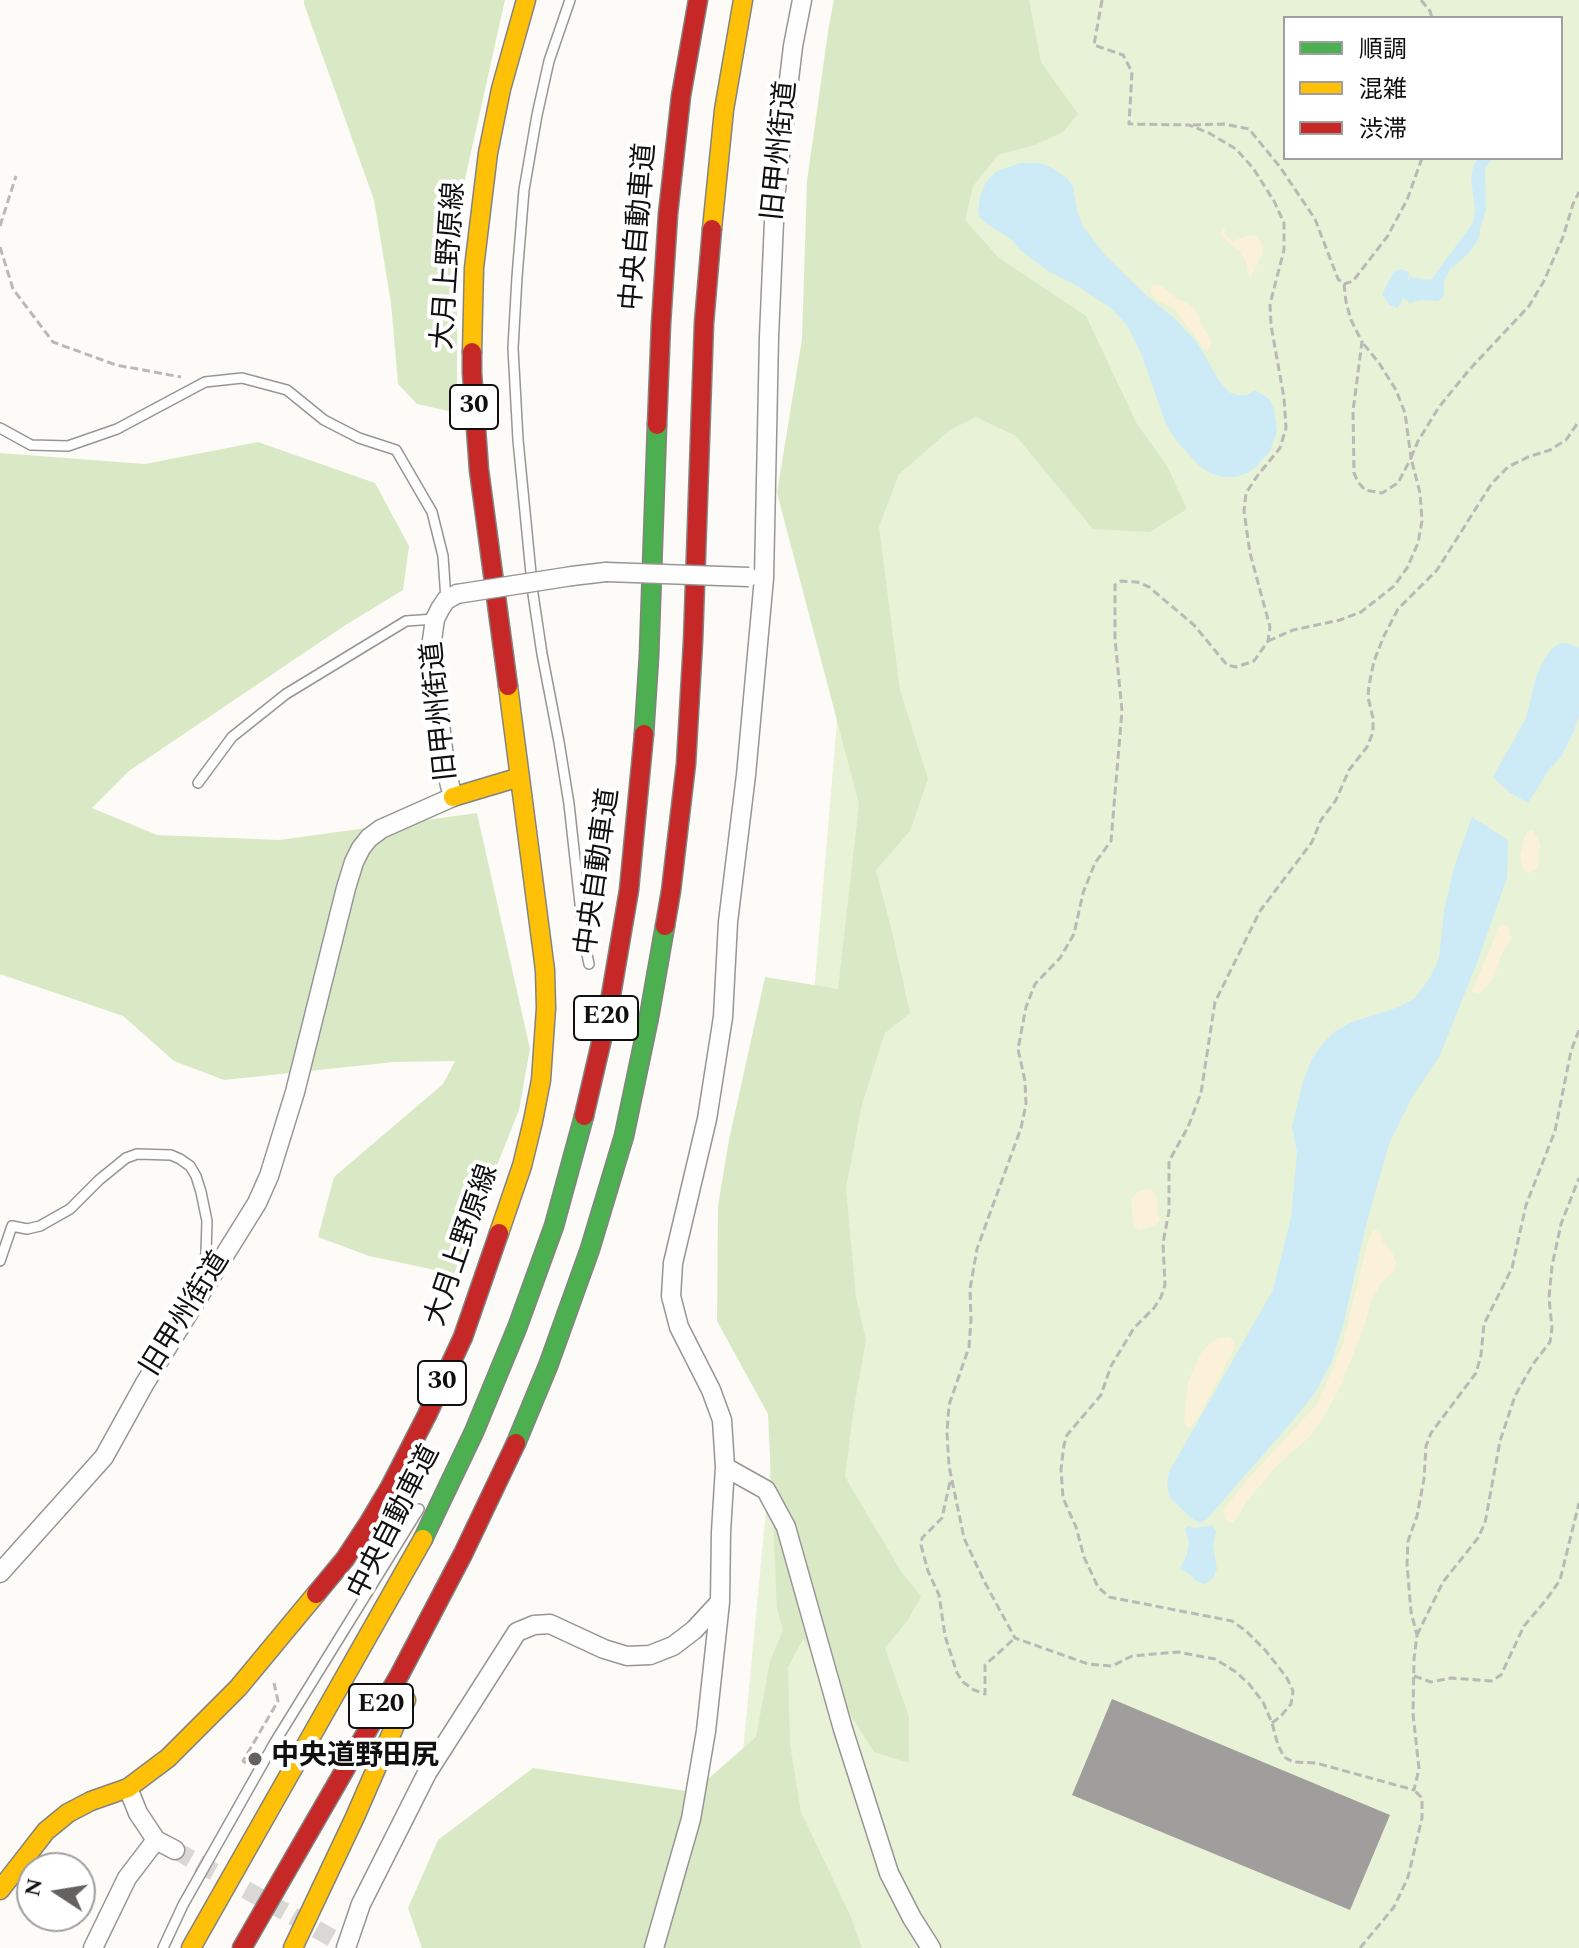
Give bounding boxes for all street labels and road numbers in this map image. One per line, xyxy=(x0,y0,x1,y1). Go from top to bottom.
street label: 旧甲州街道 xyxy=(758,80,806,222)
street label: 中央自動車道 xyxy=(617,142,665,312)
street label: 大月上野原線 xyxy=(428,181,474,351)
road number: 30 xyxy=(450,385,498,429)
street label: 旧甲州街道 xyxy=(418,640,466,782)
street label: 中央自動車道 xyxy=(572,786,628,958)
road number: E20 xyxy=(574,996,638,1040)
street label: 大月上野原線 xyxy=(421,1161,507,1331)
street label: 旧甲州街道 xyxy=(136,1247,238,1383)
road number: 30 xyxy=(418,1361,466,1405)
street label: 中央自動車道 xyxy=(343,1441,449,1605)
road number: E20 xyxy=(349,1684,413,1728)

